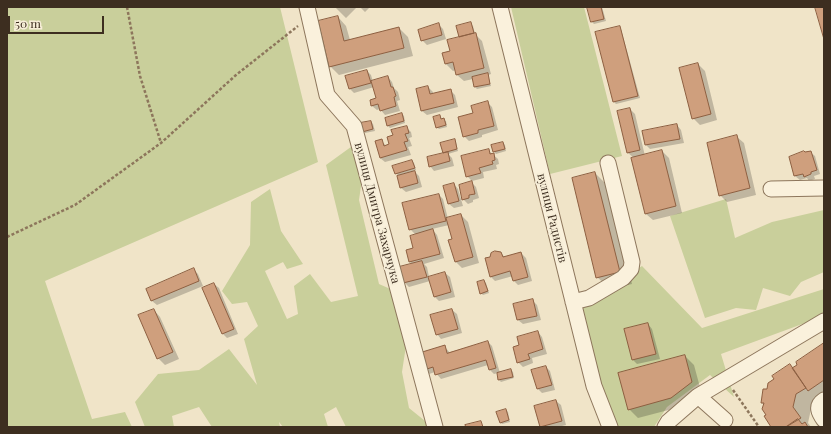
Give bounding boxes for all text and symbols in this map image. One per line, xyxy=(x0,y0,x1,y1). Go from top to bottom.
scale bar xyxy=(10,8,106,34)
text: 50 m xyxy=(15,15,41,31)
street label: вулиця Дмитра Захарчука xyxy=(351,141,403,285)
street label: вулиця Радистів xyxy=(534,172,570,264)

